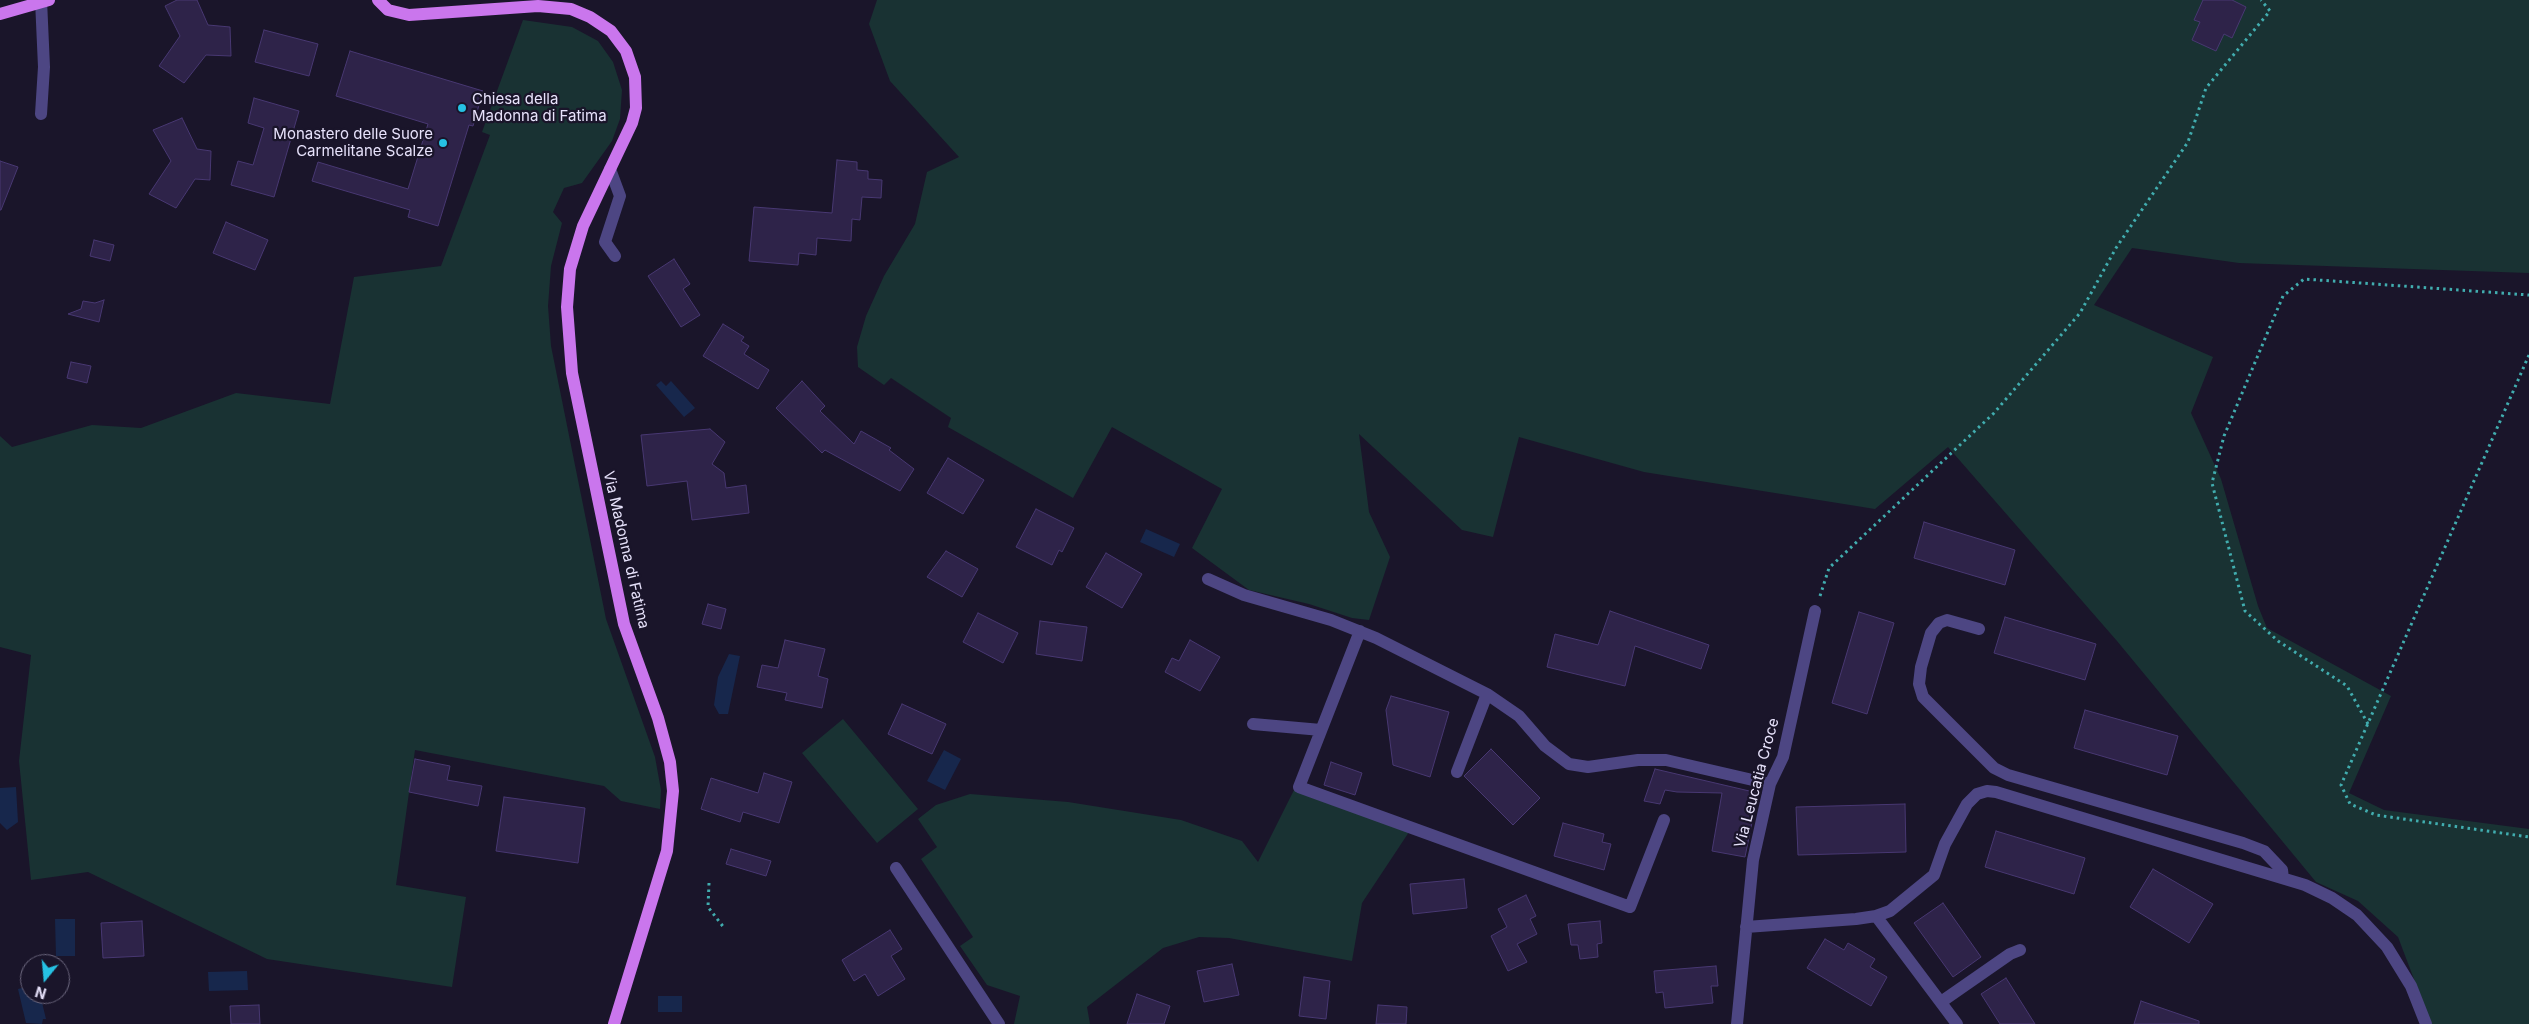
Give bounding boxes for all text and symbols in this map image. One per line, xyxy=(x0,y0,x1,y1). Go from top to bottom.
place label: Chiesa della Madonna di Fatima xyxy=(472,90,607,125)
marker: Chiesa della Madonna di Fatima xyxy=(456,102,468,114)
place label: Monastero delle Suore Carmelitane Scalze xyxy=(273,125,433,160)
marker: Monastero delle Suore Carmelitane Scalze xyxy=(437,137,449,149)
street label: Via Madonna di Fatima xyxy=(599,469,653,631)
street label: Via Leucatia Croce xyxy=(1731,716,1783,850)
north arrow xyxy=(20,954,70,1004)
text: N xyxy=(33,983,48,1003)

